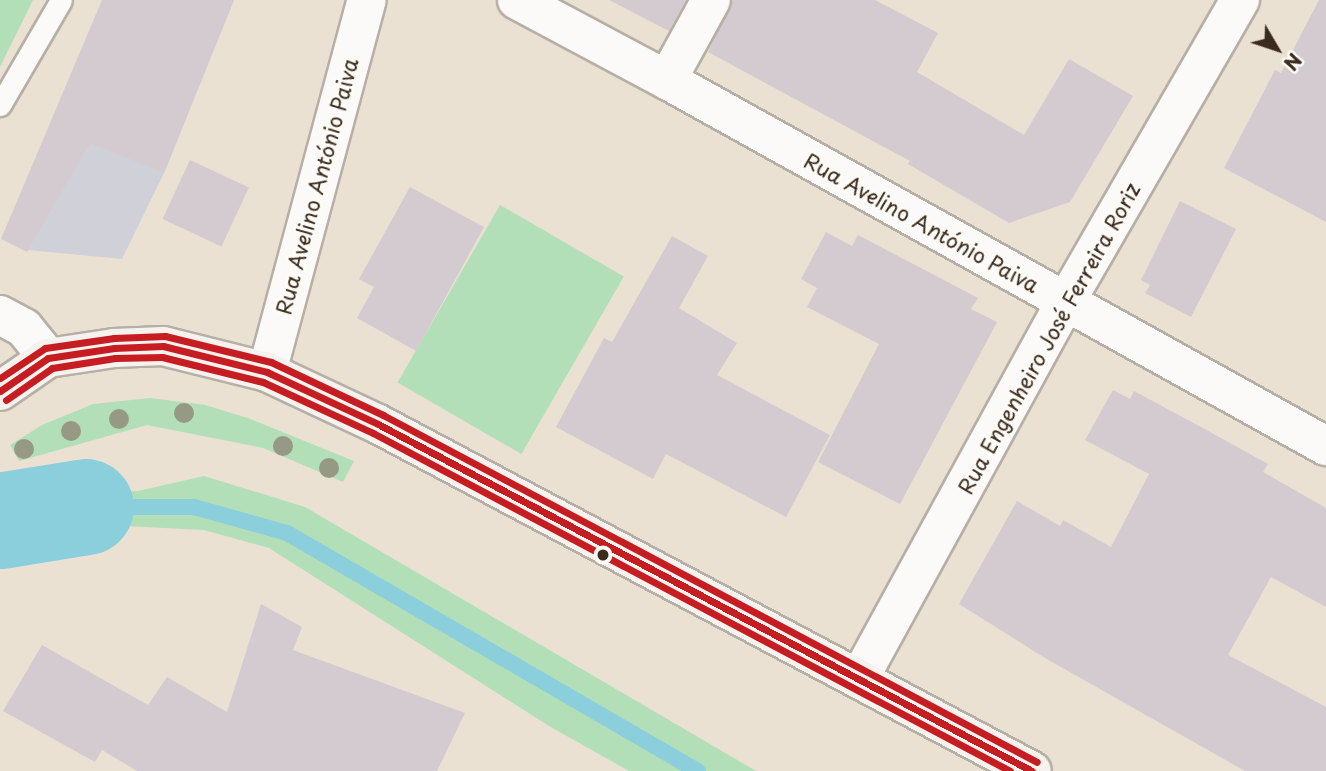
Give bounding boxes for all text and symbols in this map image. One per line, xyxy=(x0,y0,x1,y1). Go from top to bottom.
north arrow xyxy=(1242,14,1312,84)
text: N xyxy=(1278,48,1309,77)
street label: Rua Avelino António Paiva xyxy=(269,55,363,317)
street label: Rua Avelino António Paiva xyxy=(800,147,1044,297)
street label: Rua Engenheiro José Ferreira Roriz xyxy=(951,177,1145,499)
unlabelled marker xyxy=(596,548,610,562)

